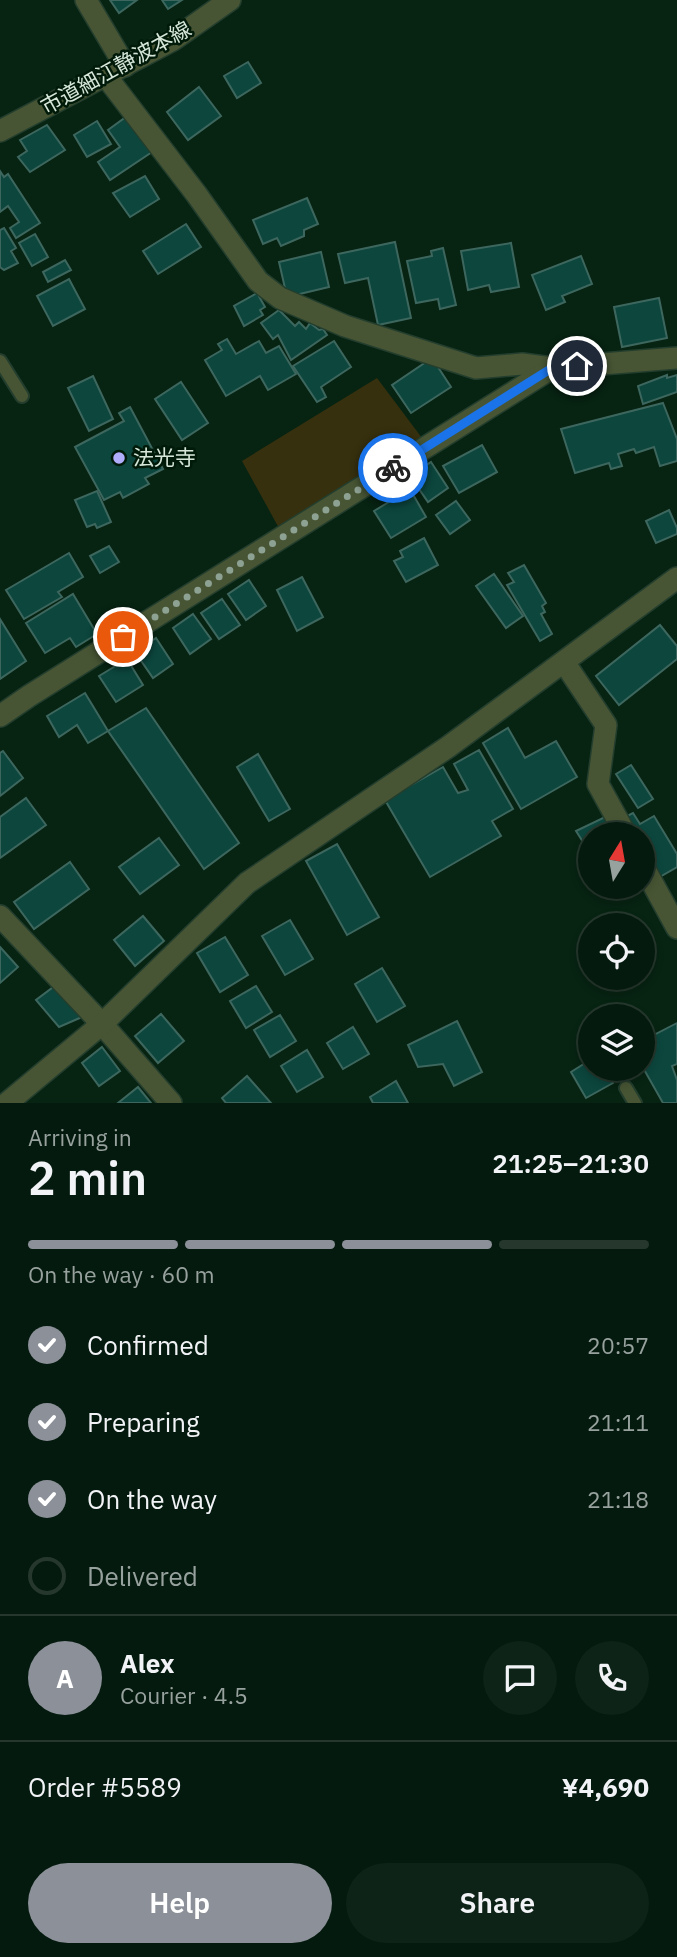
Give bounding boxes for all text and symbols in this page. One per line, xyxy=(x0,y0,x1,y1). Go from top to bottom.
street label: 市道細江静波本線 xyxy=(35,14,196,120)
pin xyxy=(547,336,607,396)
icon: home xyxy=(558,347,596,385)
courier xyxy=(358,433,428,503)
place label: 法光寺 xyxy=(133,443,196,471)
icon: bike xyxy=(374,449,412,487)
marker: 法光寺 xyxy=(111,450,127,466)
pin xyxy=(93,607,153,667)
icon: bag xyxy=(104,618,142,656)
north arrow xyxy=(578,822,654,900)
map controls xyxy=(578,822,655,1081)
button: locate xyxy=(578,913,655,990)
button: layers xyxy=(578,1004,655,1081)
text: Arriving in xyxy=(28,1122,132,1152)
text: 21:25–21:30 xyxy=(492,1146,649,1180)
text: 2 min xyxy=(28,1148,147,1208)
text: On the way · 60 m xyxy=(28,1259,215,1289)
icon: check xyxy=(28,1326,66,1364)
text: Confirmed xyxy=(87,1328,209,1362)
text: 20:57 xyxy=(587,1330,649,1360)
icon: check xyxy=(28,1403,66,1441)
text: Preparing xyxy=(87,1405,200,1439)
text: 21:11 xyxy=(587,1407,649,1437)
icon: check xyxy=(28,1480,66,1518)
text: On the way xyxy=(87,1482,217,1516)
text: 21:18 xyxy=(587,1484,649,1514)
text: Delivered xyxy=(87,1559,198,1593)
button: chat xyxy=(483,1641,557,1715)
button: phone xyxy=(575,1641,649,1715)
text: Alex xyxy=(120,1646,174,1680)
text: A xyxy=(56,1661,74,1695)
text: Courier · 4.5 xyxy=(120,1680,248,1710)
text: Order #5589 xyxy=(28,1770,182,1804)
text: ¥4,690 xyxy=(562,1770,649,1804)
button: Help xyxy=(28,1863,332,1943)
button: Share xyxy=(346,1863,649,1943)

